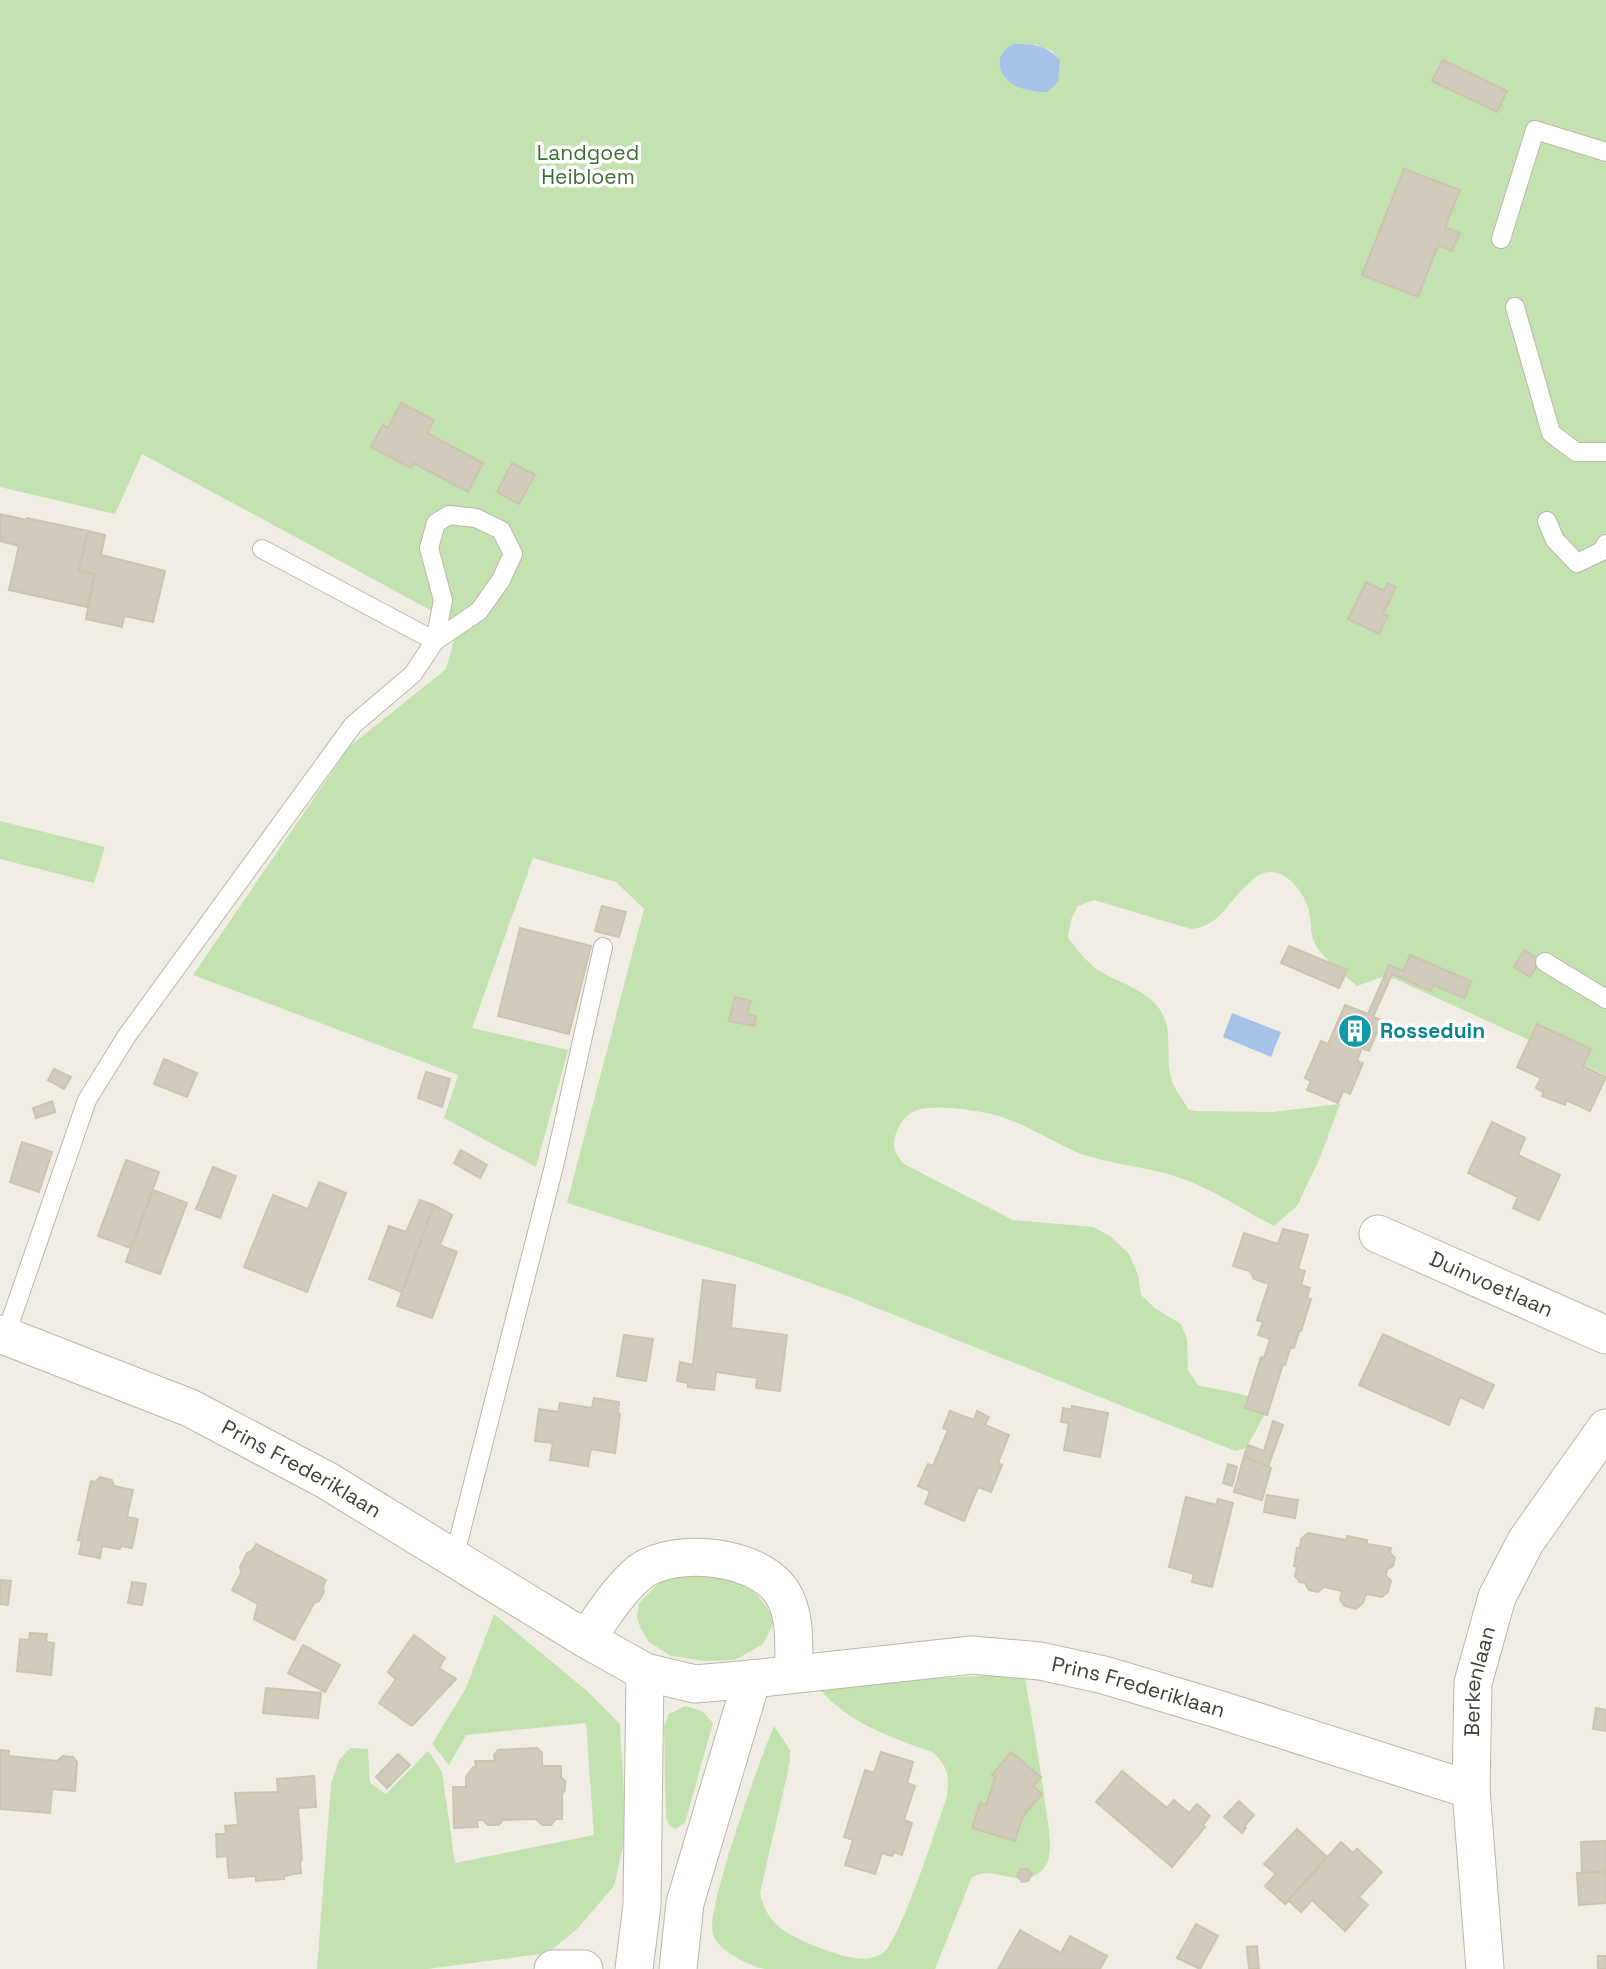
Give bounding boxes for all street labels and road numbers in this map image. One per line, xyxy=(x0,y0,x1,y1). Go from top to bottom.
street label: Duinvoetlaan xyxy=(1426,1245,1558,1323)
street label: Prins Frederiklaan xyxy=(217,1413,387,1524)
street label: Berkenlaan xyxy=(1458,1623,1501,1737)
street label: Prins Frederiklaan xyxy=(1049,1650,1228,1723)

